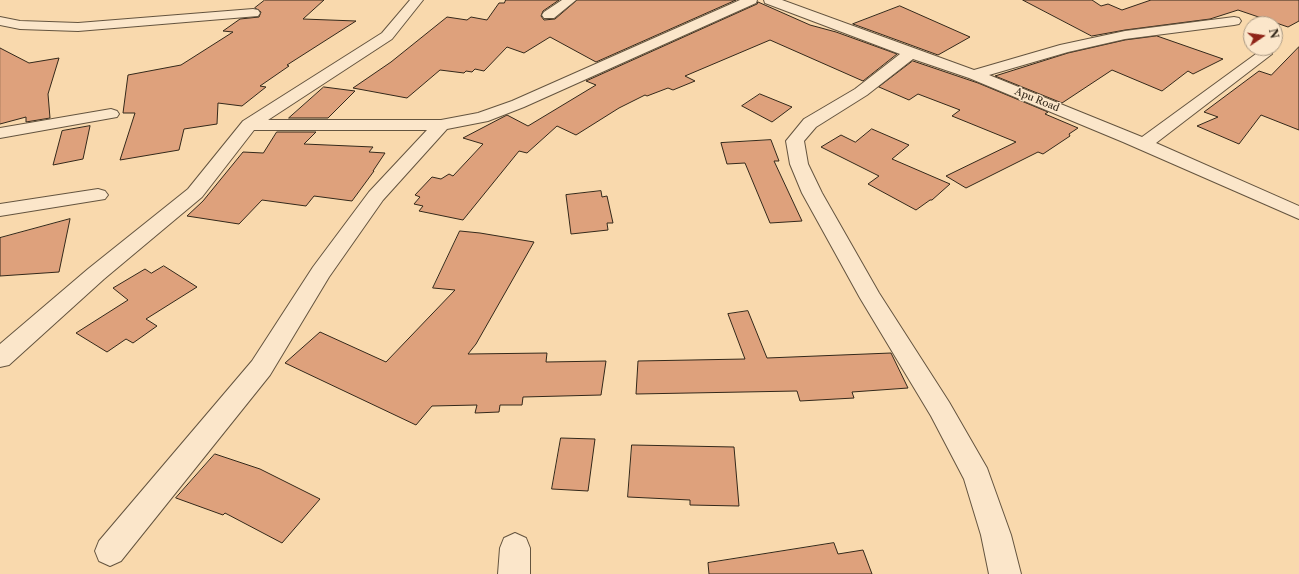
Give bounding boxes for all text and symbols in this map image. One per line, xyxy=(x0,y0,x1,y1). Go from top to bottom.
north arrow xyxy=(1243,16,1283,56)
text: N xyxy=(1266,27,1282,40)
street label: Apu Road xyxy=(1013,86,1061,114)

